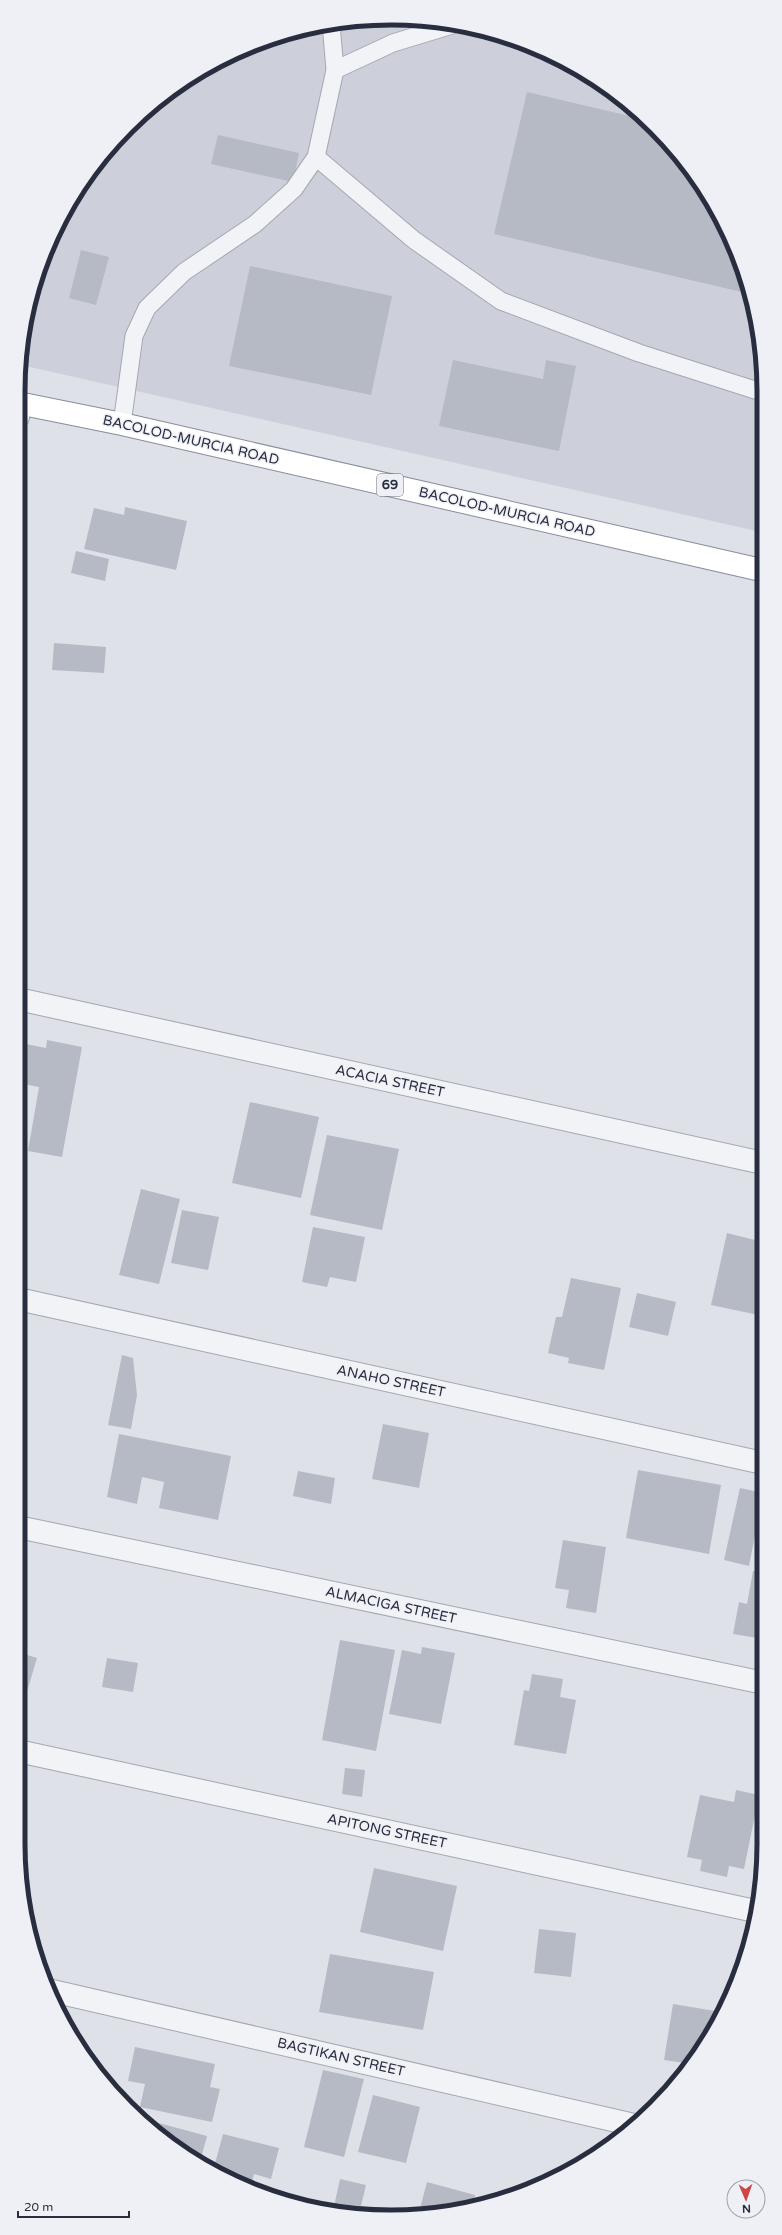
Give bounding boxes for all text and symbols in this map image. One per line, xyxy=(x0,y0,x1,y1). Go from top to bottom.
street label: BACOLOD-MURCIA ROAD xyxy=(101,411,281,469)
road number: 69 xyxy=(377,474,403,496)
street label: BACOLOD-MURCIA ROAD xyxy=(417,483,597,541)
street label: ACACIA STREET xyxy=(334,1061,447,1101)
street label: ANAHO STREET xyxy=(335,1361,447,1401)
street label: ALMACIGA STREET xyxy=(324,1583,459,1627)
street label: APITONG STREET xyxy=(326,1810,449,1852)
street label: BAGTIKAN STREET xyxy=(276,2034,407,2080)
north arrow xyxy=(726,2179,766,2219)
scale bar xyxy=(18,2193,129,2219)
text: 20 m xyxy=(24,2200,53,2214)
text: N xyxy=(742,2202,751,2215)

